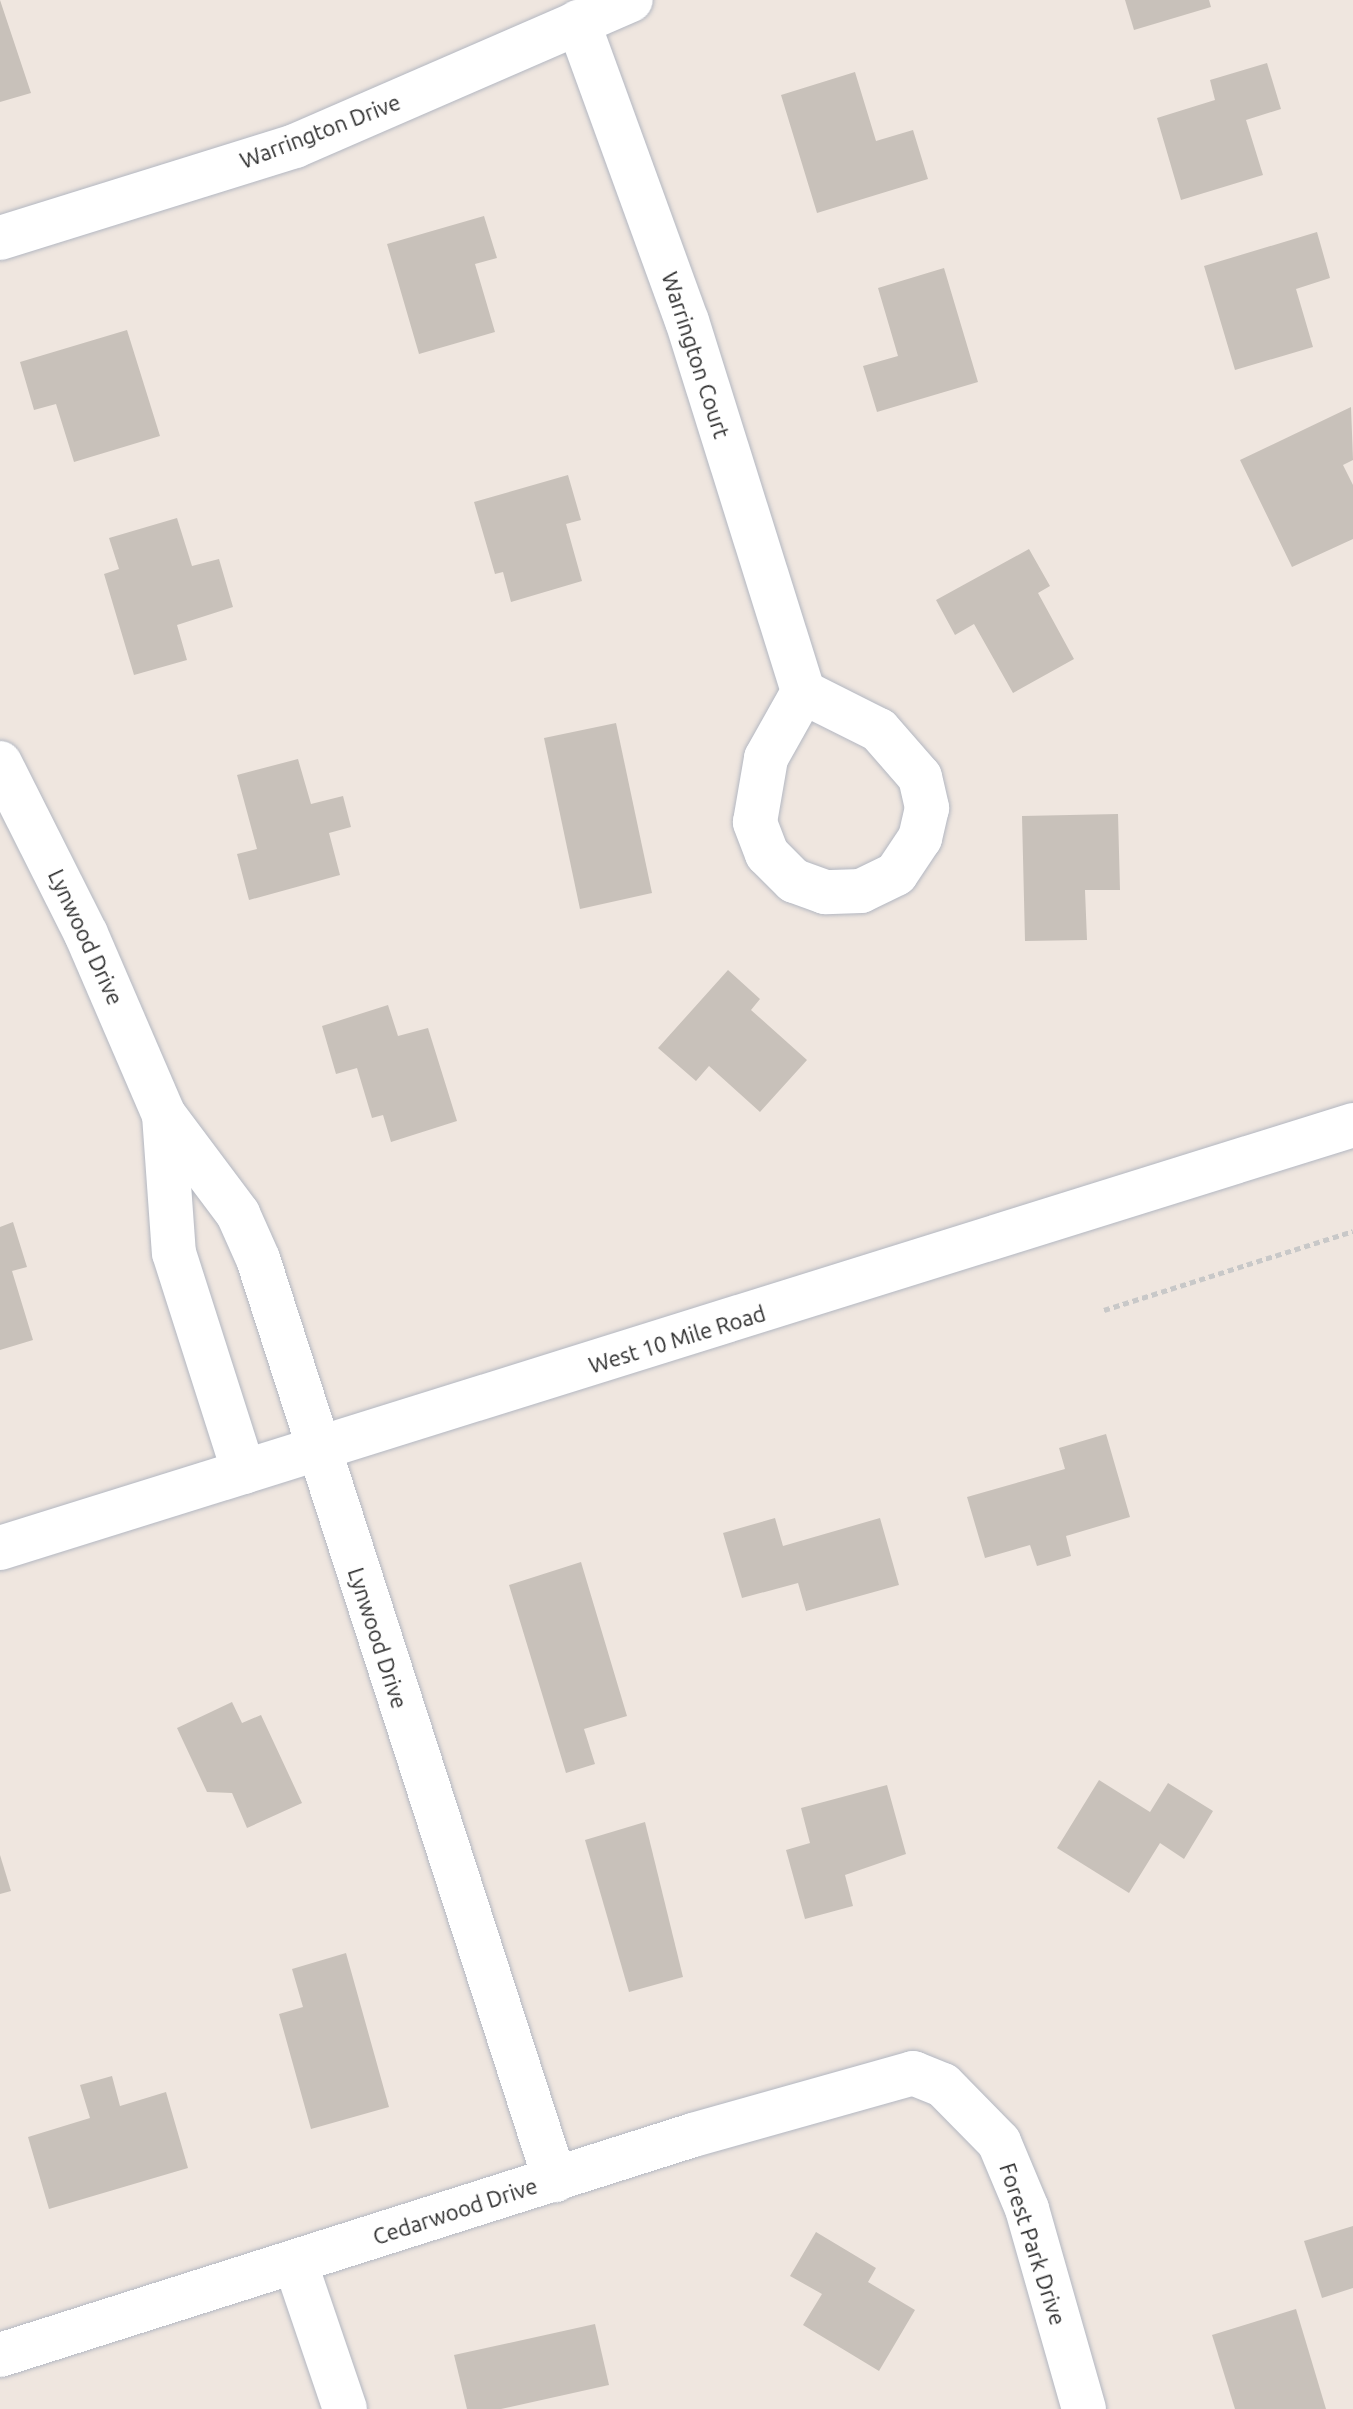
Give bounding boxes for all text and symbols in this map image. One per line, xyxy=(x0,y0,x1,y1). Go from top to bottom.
street label: Warrington Drive xyxy=(236,88,404,174)
street label: Warrington Court xyxy=(657,268,735,442)
street label: Lynwood Drive xyxy=(43,865,129,1009)
street label: West 10 Mile Road xyxy=(585,1300,769,1378)
street label: Lynwood Drive xyxy=(343,1564,413,1712)
street label: Forest Park Drive xyxy=(994,2160,1072,2328)
street label: Cedarwood Drive xyxy=(369,2172,541,2250)

